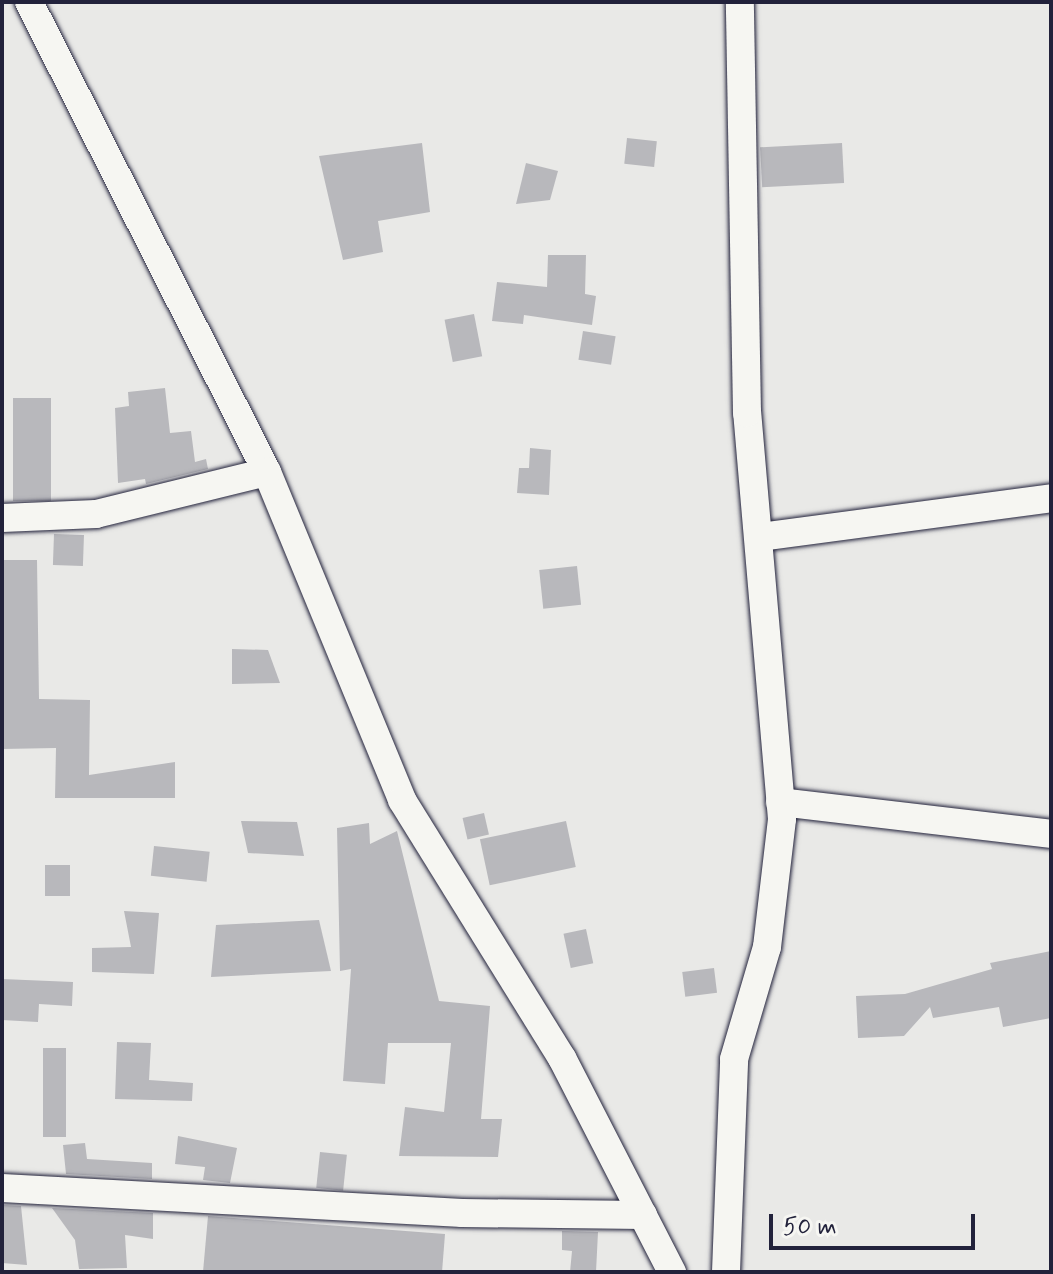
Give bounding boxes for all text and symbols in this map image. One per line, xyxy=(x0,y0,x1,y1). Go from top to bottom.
scale bar xyxy=(773,1198,979,1248)
text: 50 m xyxy=(783,1212,837,1243)

